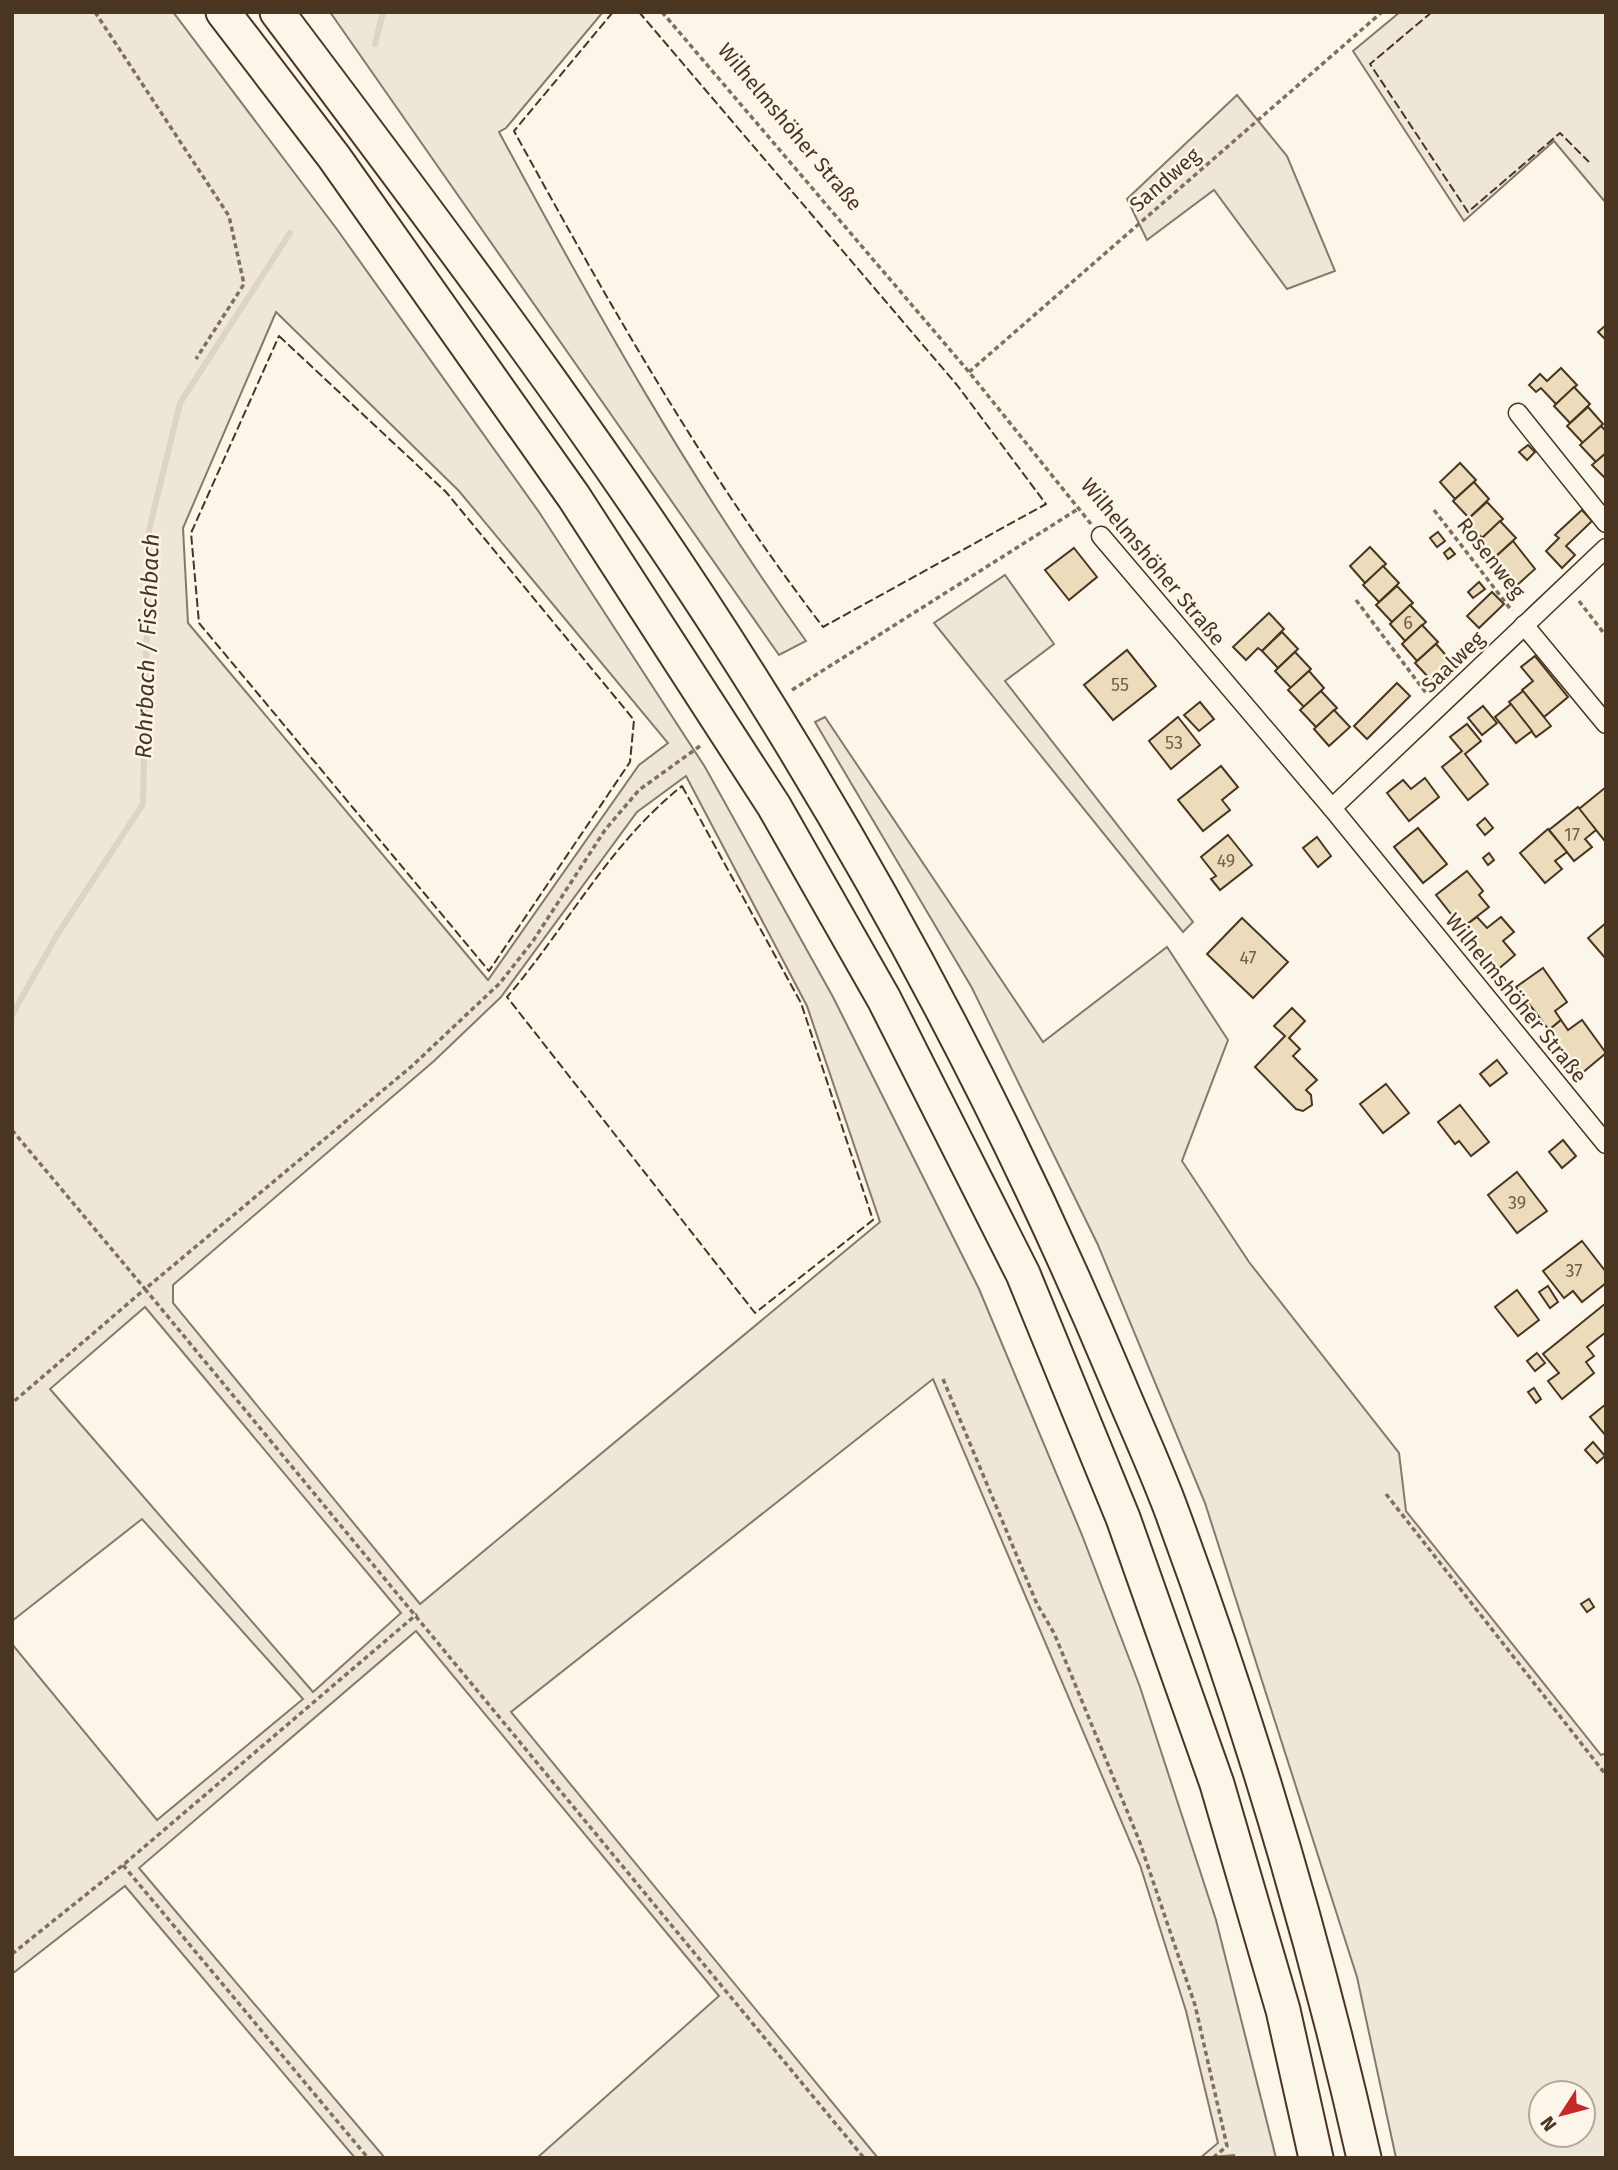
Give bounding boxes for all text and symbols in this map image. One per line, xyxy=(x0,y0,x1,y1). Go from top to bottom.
street label: Wilhelmshöher Straße xyxy=(712,38,868,216)
street label: Sandweg xyxy=(1124,142,1206,218)
street label: Wilhelmshöher Straße xyxy=(1075,473,1231,651)
street label: Rosenweg xyxy=(1451,512,1531,604)
water label: Rohrbach / Fischbach xyxy=(129,533,165,759)
house number: 6 xyxy=(1403,612,1413,634)
street label: Saalweg xyxy=(1416,626,1490,698)
house number: 55 xyxy=(1111,674,1129,696)
house number: 53 xyxy=(1165,732,1183,754)
house number: 17 xyxy=(1564,824,1580,846)
house number: 49 xyxy=(1217,850,1235,872)
street label: Wilhelmshöher Straße xyxy=(1440,908,1592,1088)
house number: 47 xyxy=(1239,947,1257,969)
house number: 39 xyxy=(1508,1192,1526,1214)
house number: 37 xyxy=(1566,1260,1582,1282)
north arrow xyxy=(1527,2079,1597,2149)
text: N xyxy=(1536,2112,1562,2136)

